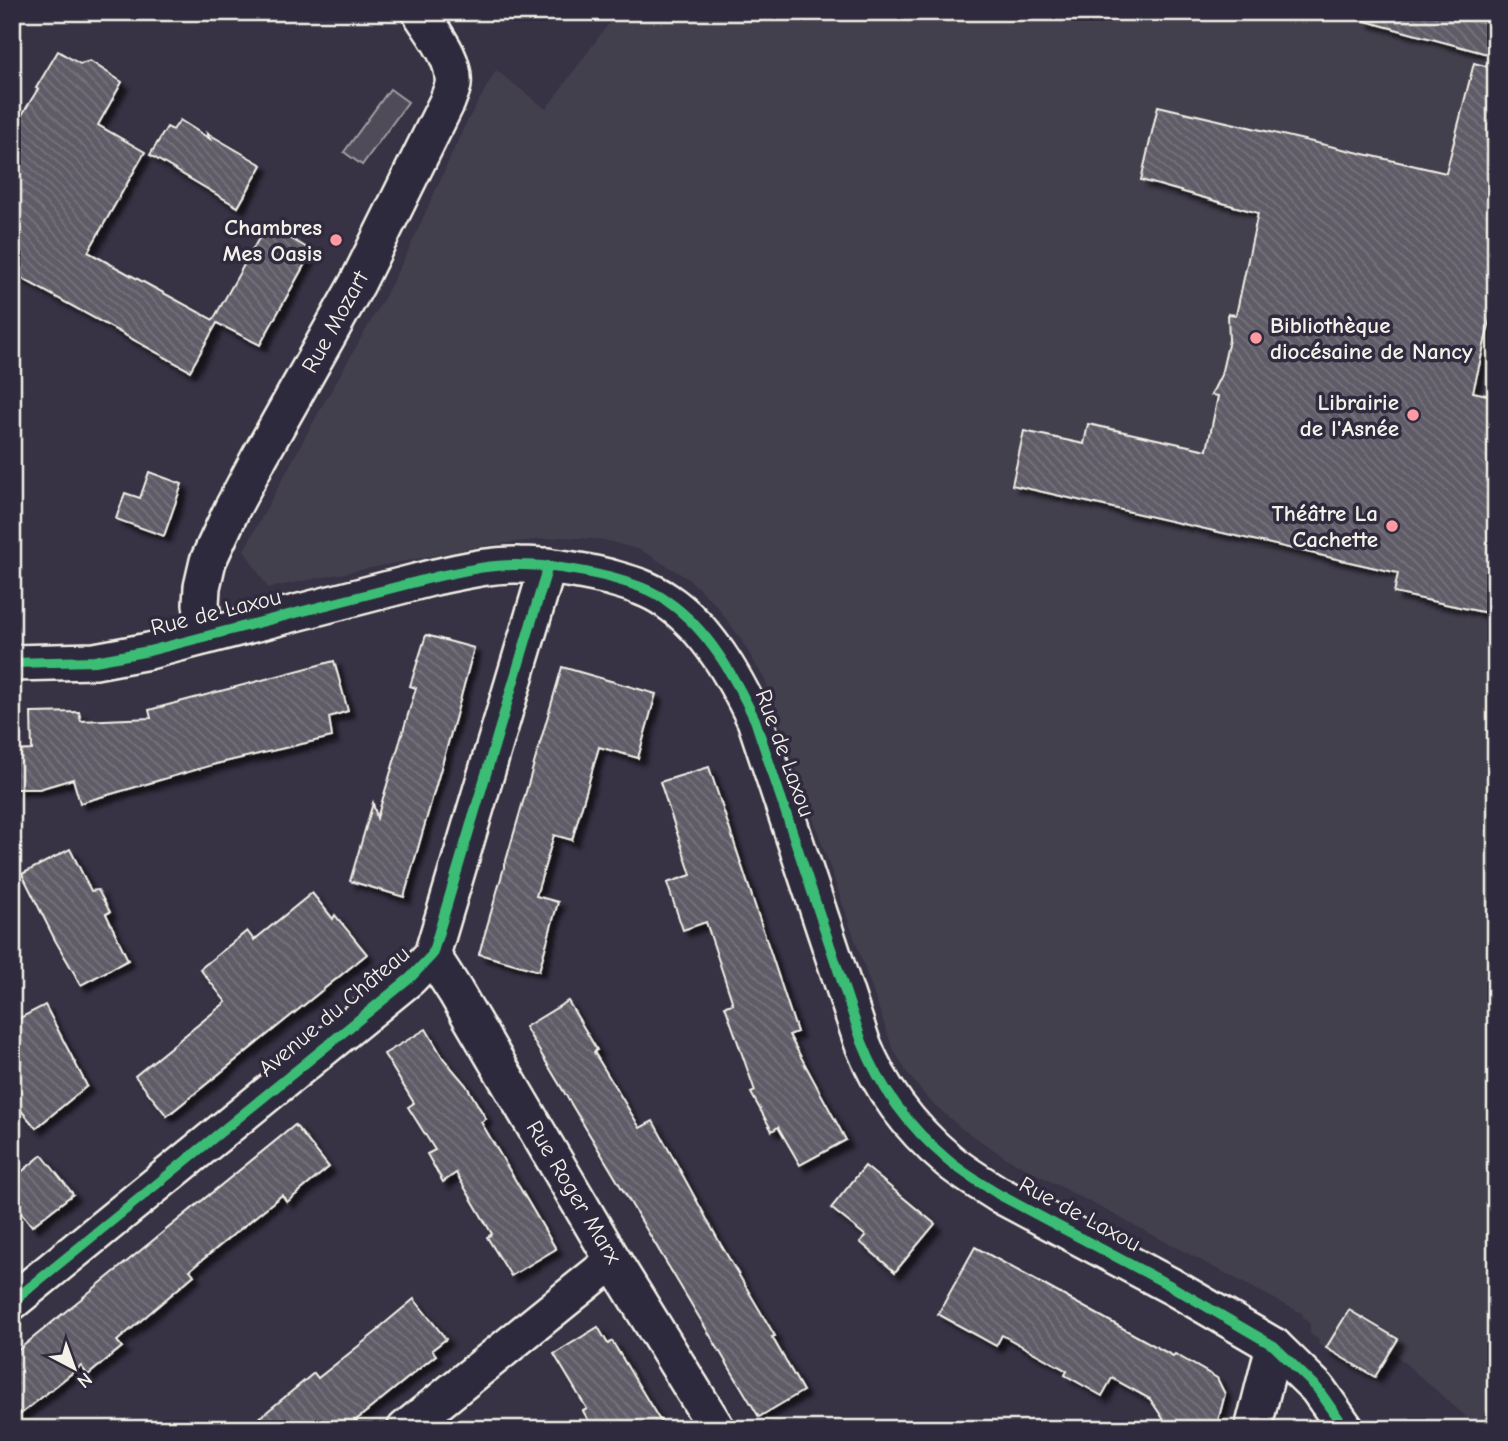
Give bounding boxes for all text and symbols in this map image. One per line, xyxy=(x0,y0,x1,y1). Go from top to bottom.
place label: Chambres Mes Oasis xyxy=(223,214,322,267)
marker: Chambres Mes Oasis xyxy=(328,232,344,248)
street label: Rue Mozart xyxy=(296,265,375,378)
place label: Bibliothèque diocésaine de Nancy xyxy=(1270,312,1473,365)
marker: Bibliothèque diocésaine de Nancy xyxy=(1248,330,1264,346)
place label: Librairie de l'Asnée xyxy=(1300,389,1399,442)
marker: Librairie de l'Asnée xyxy=(1405,407,1421,423)
place label: Théâtre La Cachette xyxy=(1272,500,1378,553)
marker: Théâtre La Cachette xyxy=(1384,518,1400,534)
street label: Rue de Laxou xyxy=(148,583,284,641)
street label: Rue de Laxou xyxy=(750,686,820,820)
street label: Avenue du Château xyxy=(253,940,415,1082)
street label: Rue Roger Marx xyxy=(521,1116,627,1268)
street label: Rue de Laxou xyxy=(1015,1171,1145,1257)
north arrow xyxy=(38,1332,108,1402)
text: N xyxy=(73,1368,96,1392)

